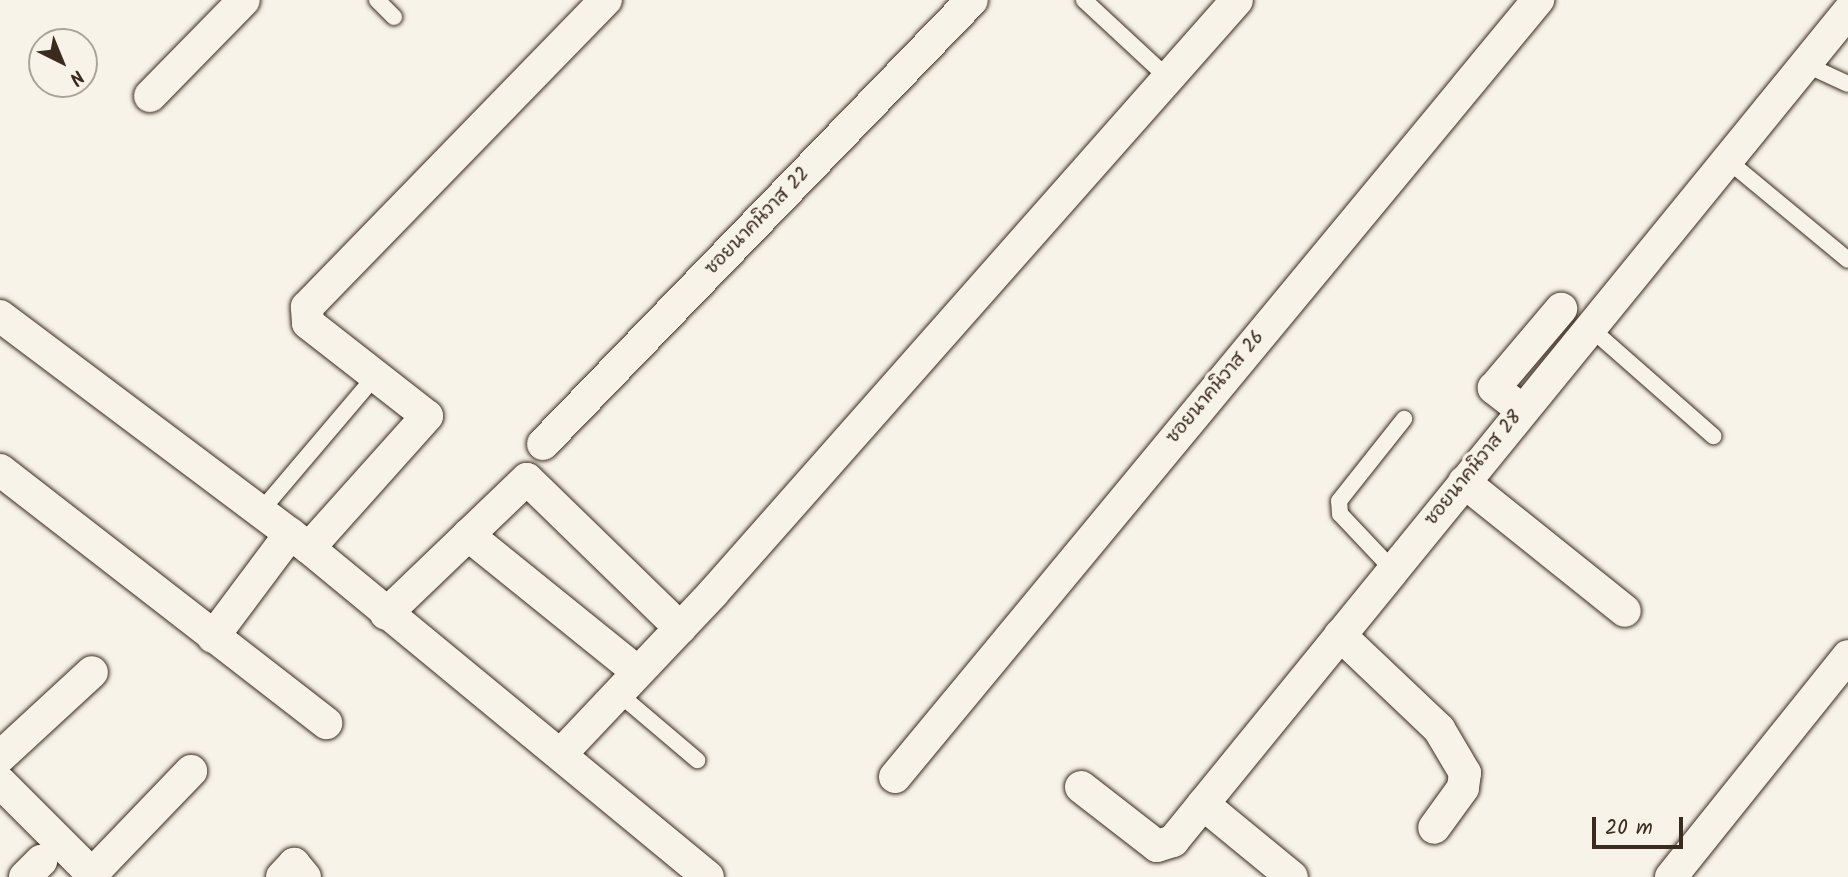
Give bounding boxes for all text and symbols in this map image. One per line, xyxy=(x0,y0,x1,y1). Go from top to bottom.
north arrow xyxy=(28,28,98,98)
text: N xyxy=(61,62,91,92)
street label: ซอยนาคนิวาส 22 xyxy=(701,163,815,281)
street label: ซอยนาคนิวาส 26 xyxy=(1162,327,1270,449)
street label: ซอยนาคนิวาส 28 xyxy=(1421,407,1527,531)
scale bar xyxy=(1596,804,1687,848)
text: 20 m xyxy=(1605,812,1653,845)

